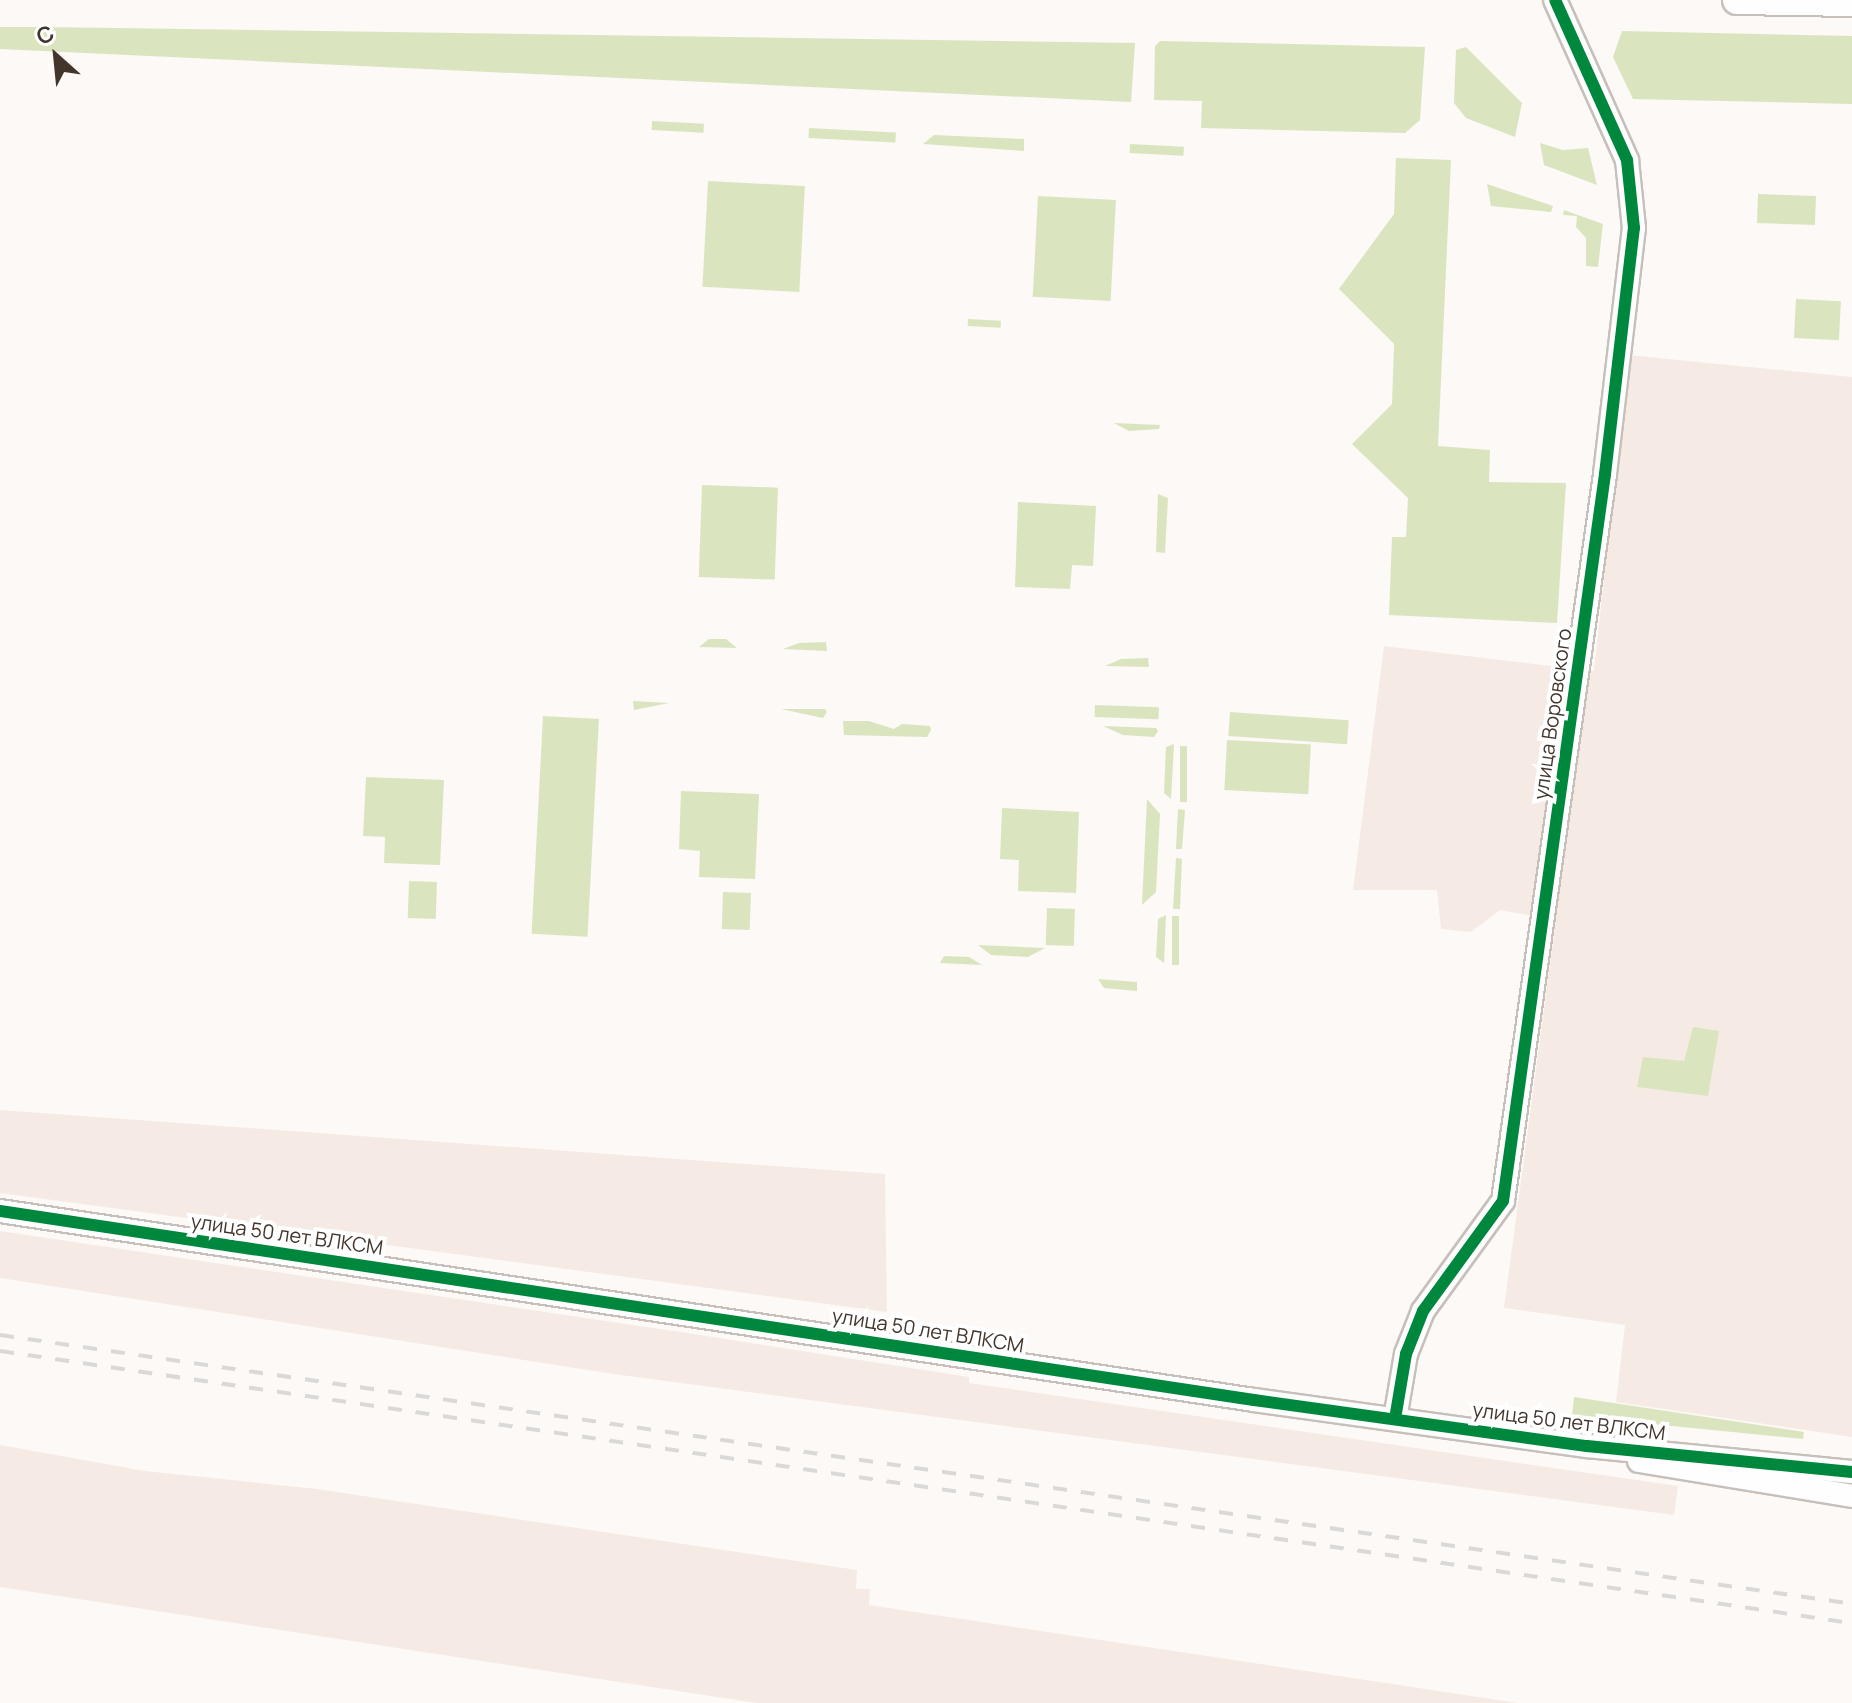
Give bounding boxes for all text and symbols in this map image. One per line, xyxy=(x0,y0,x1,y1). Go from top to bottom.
north arrow xyxy=(16,16,96,96)
text: С xyxy=(31,18,59,52)
street label: улица Воровского xyxy=(1528,627,1576,801)
street label: улица 50 лет ВЛКСМ xyxy=(189,1209,385,1259)
street label: улица 50 лет ВЛКСМ xyxy=(830,1303,1026,1357)
street label: улица 50 лет ВЛКСМ xyxy=(1471,1397,1667,1445)

